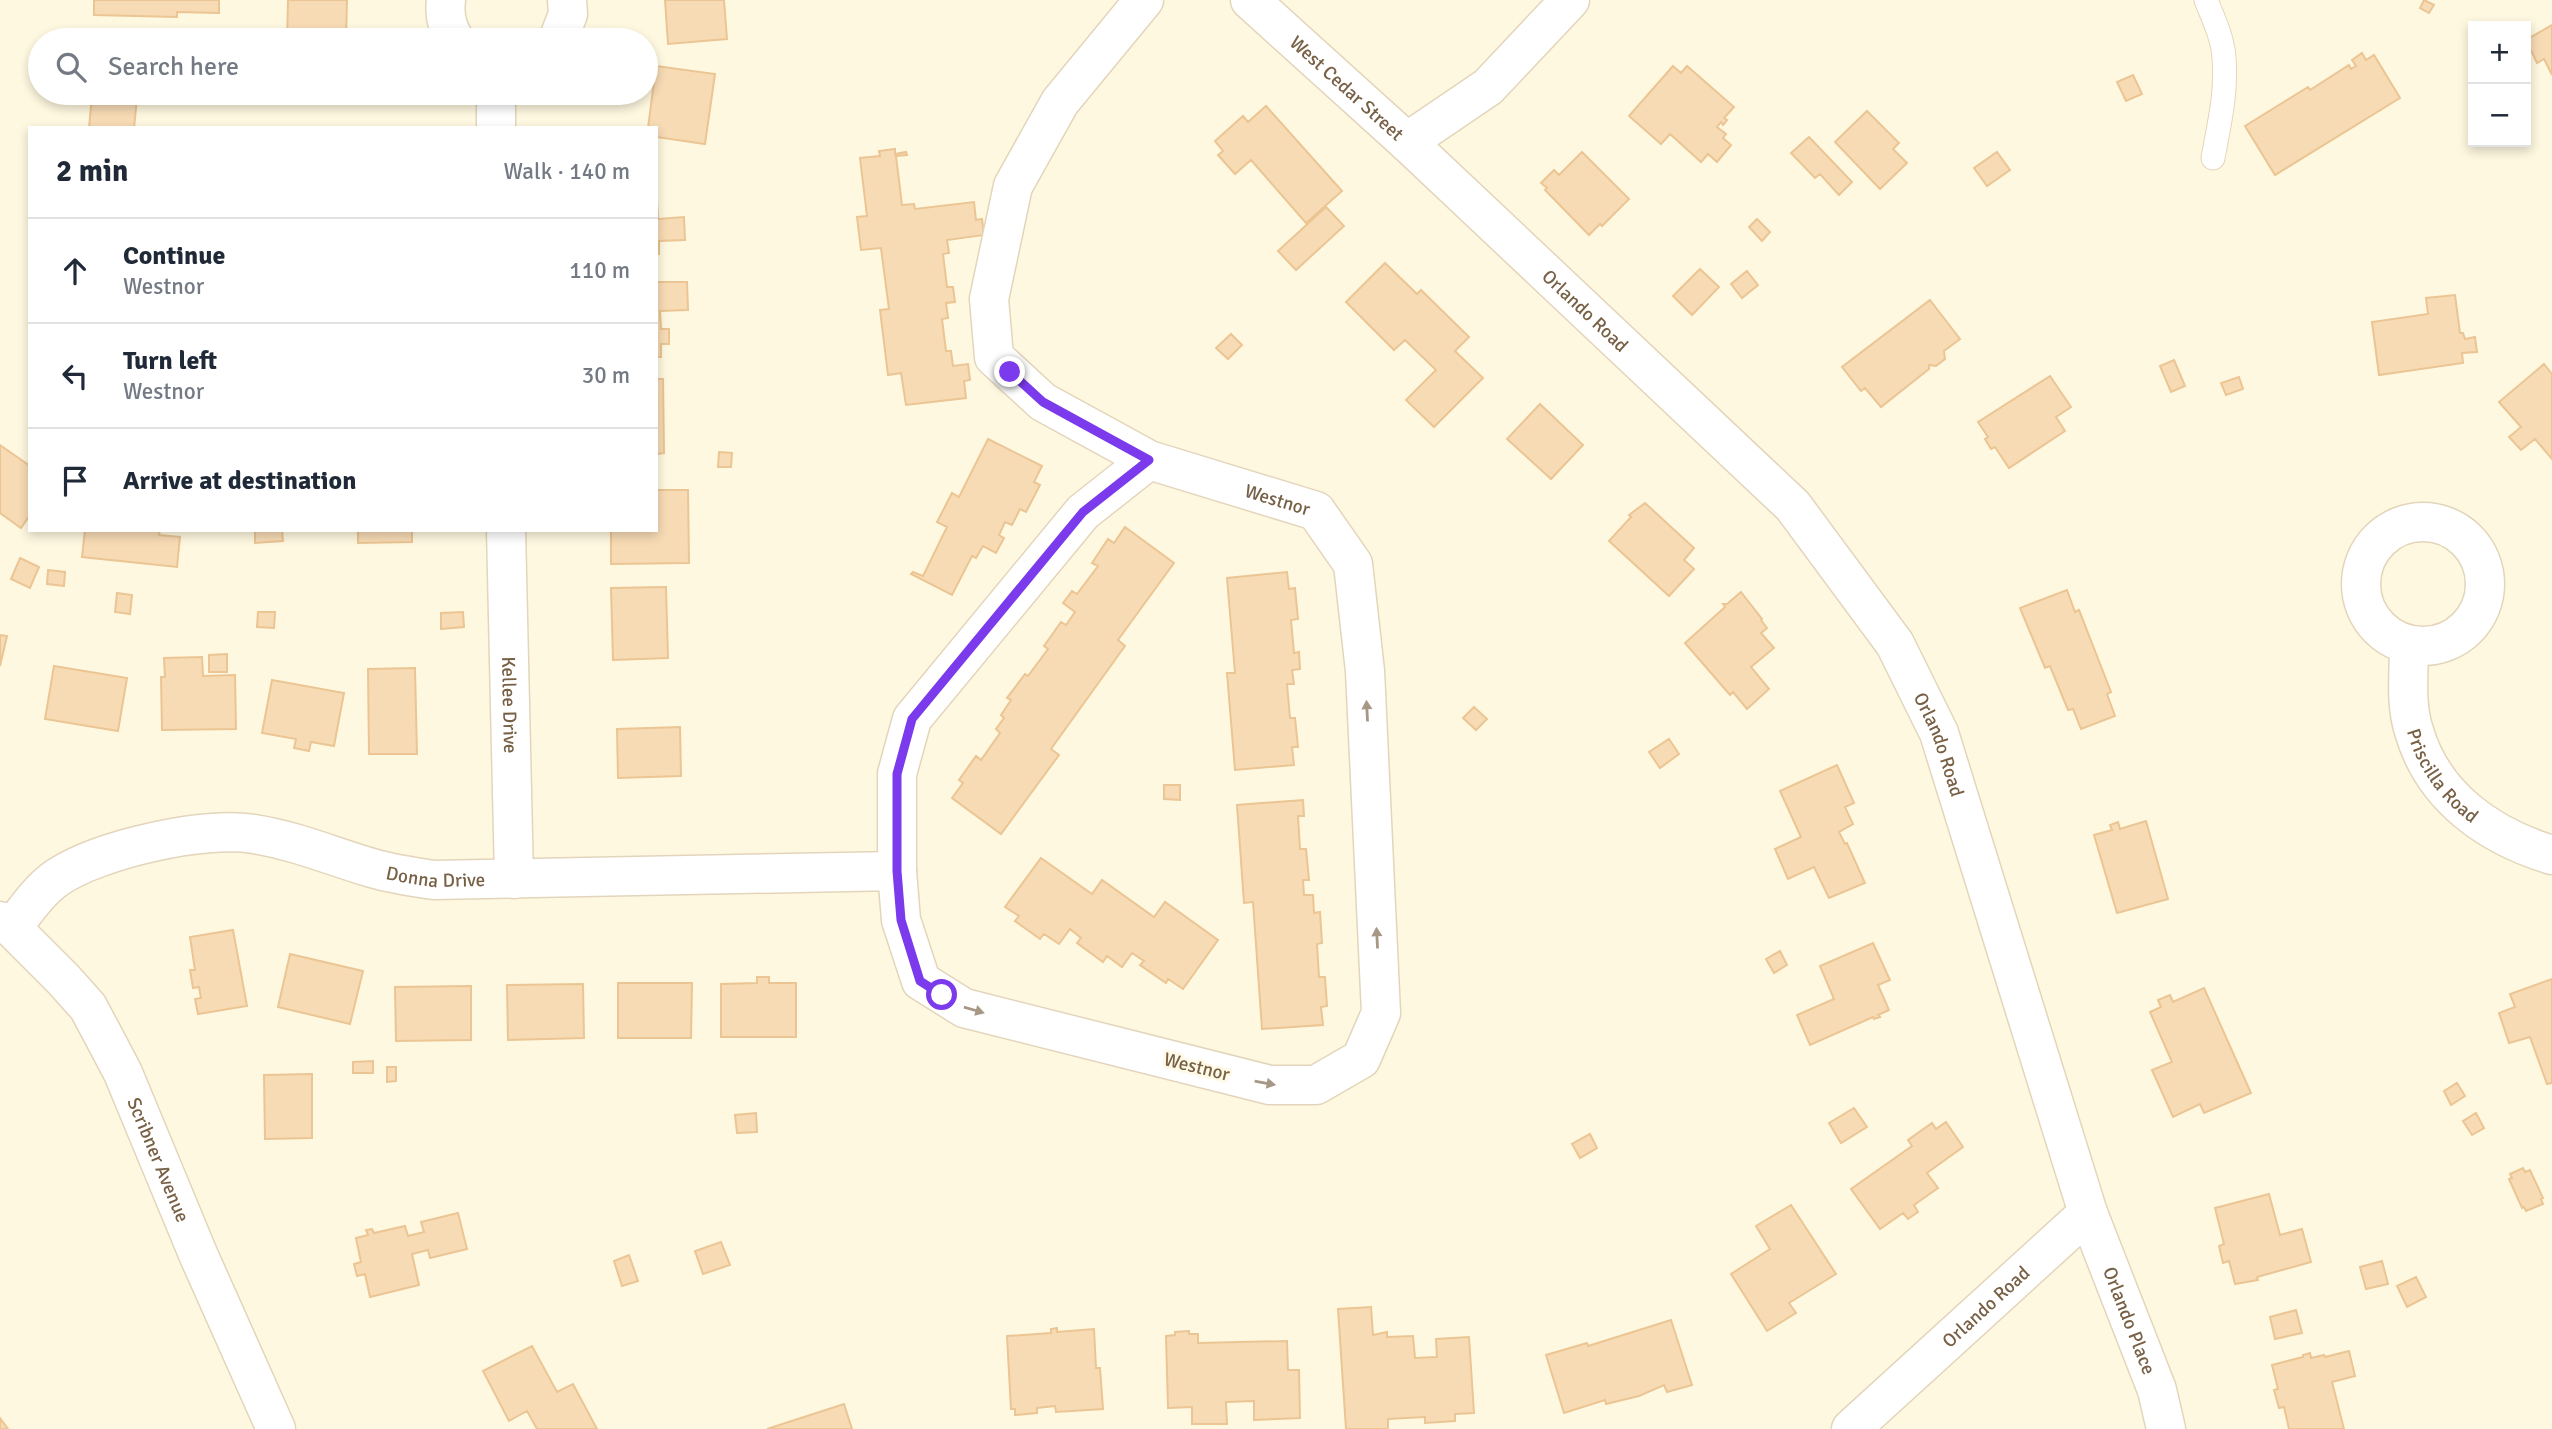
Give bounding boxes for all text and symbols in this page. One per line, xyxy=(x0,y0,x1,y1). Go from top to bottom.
map controls xyxy=(2468,21,2531,147)
button: + xyxy=(2468,21,2531,84)
search box xyxy=(28,28,658,105)
street label: West Cedar Street xyxy=(1285,31,1409,147)
icon: search xyxy=(52,48,90,86)
text: Search here xyxy=(108,51,239,83)
button: − xyxy=(2468,84,2531,147)
text: 2 min xyxy=(56,153,128,190)
text: Walk · 140 m xyxy=(504,157,630,186)
text: Continue xyxy=(123,240,225,272)
icon: ahead xyxy=(56,252,94,290)
text: 110 m xyxy=(569,256,630,285)
street label: Orlando Road xyxy=(1537,265,1633,357)
text: Westnor xyxy=(123,272,204,301)
text: Turn left xyxy=(123,345,217,377)
route end xyxy=(994,356,1025,387)
icon: left xyxy=(56,357,94,395)
text: 30 m xyxy=(582,361,630,390)
text: Westnor xyxy=(123,377,204,406)
icon: arrive xyxy=(56,462,94,500)
text: Arrive at destination xyxy=(123,465,356,497)
street label: Westnor xyxy=(1242,479,1313,522)
street label: Kellee Drive xyxy=(496,656,522,754)
street label: Orlando Road xyxy=(1908,689,1969,800)
one-way arrow xyxy=(1361,700,1372,722)
street label: Priscilla Road xyxy=(2401,726,2483,828)
street label: Donna Drive xyxy=(384,861,485,893)
one-way arrow xyxy=(1372,927,1383,949)
route start xyxy=(926,979,957,1010)
one-way arrow xyxy=(963,1005,985,1016)
street label: Westnor xyxy=(1161,1047,1232,1087)
one-way arrow xyxy=(1254,1077,1276,1088)
street label: Scribner Avenue xyxy=(121,1094,194,1226)
street label: Orlando Road xyxy=(1937,1261,2035,1353)
street label: Orlando Place xyxy=(2097,1263,2161,1378)

